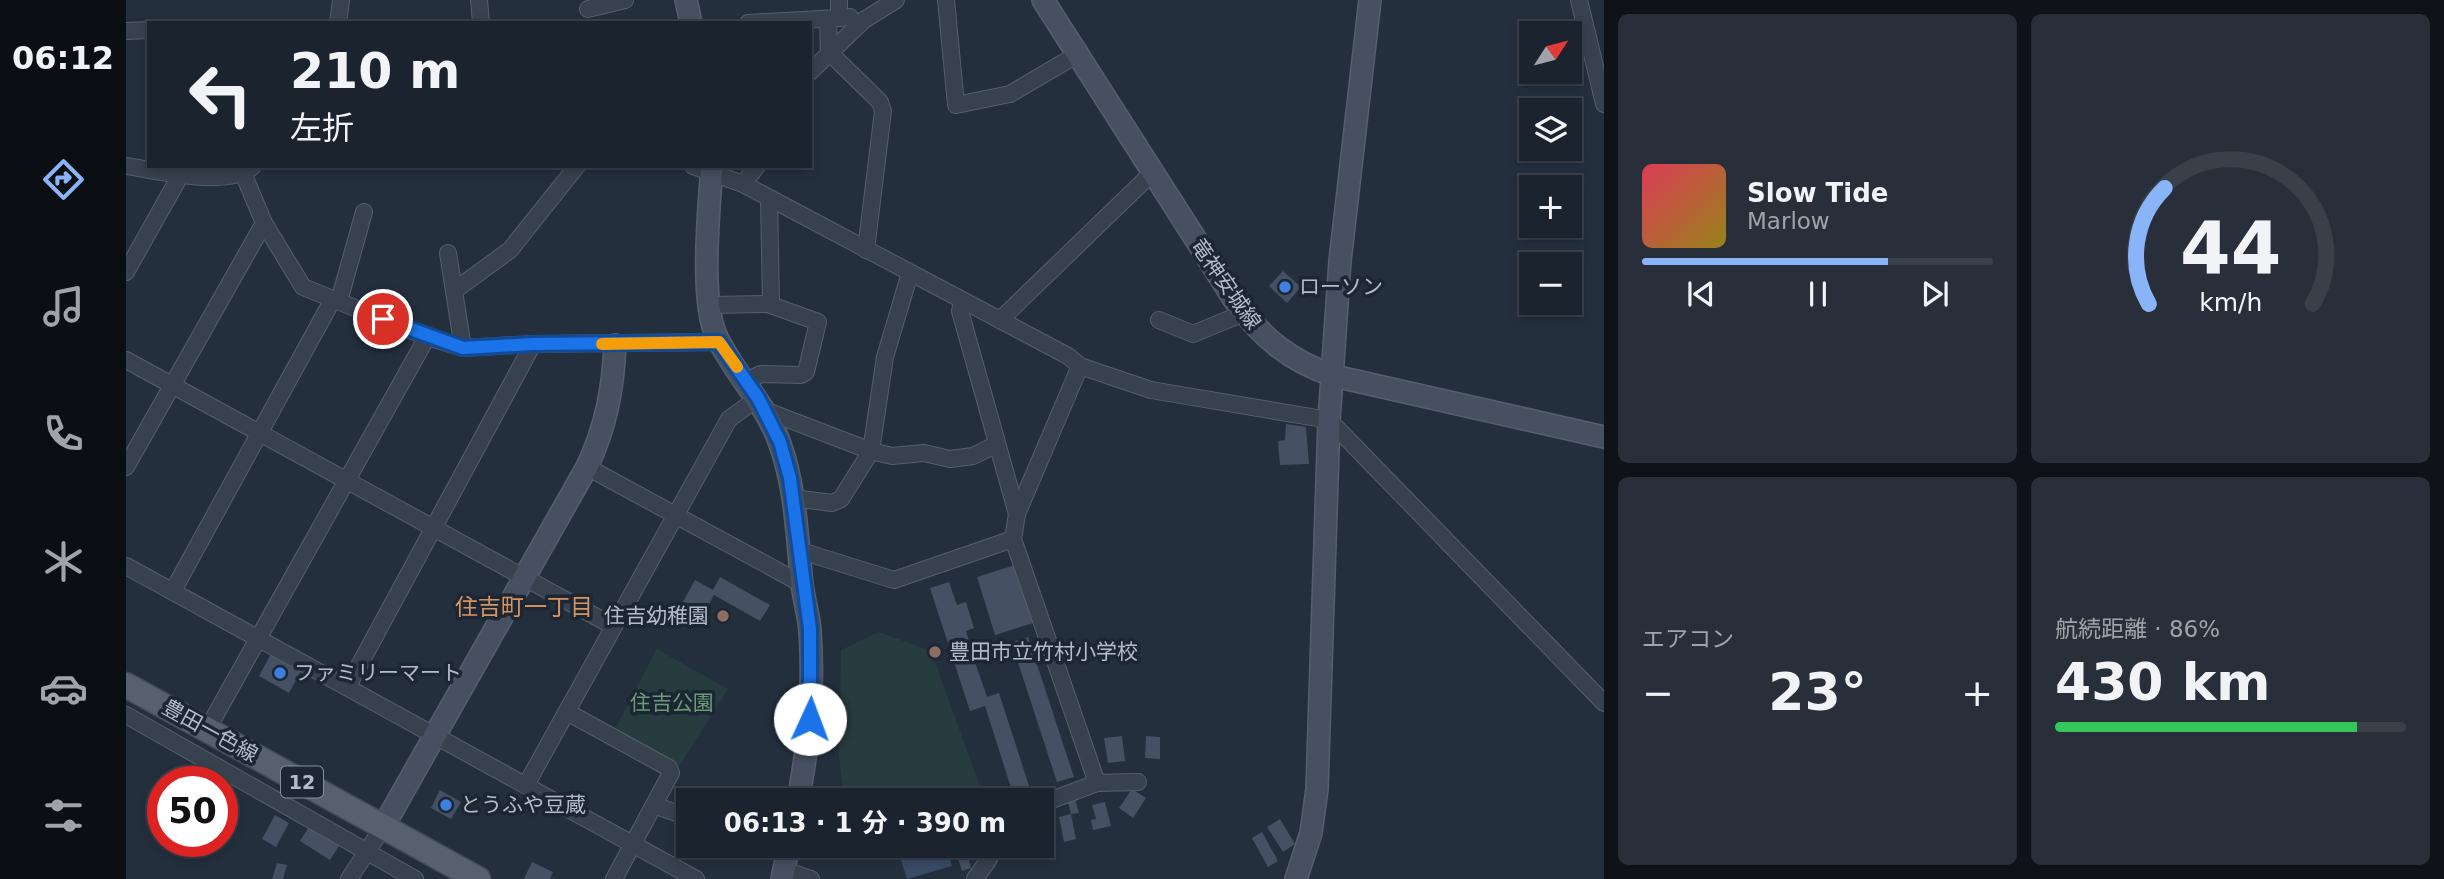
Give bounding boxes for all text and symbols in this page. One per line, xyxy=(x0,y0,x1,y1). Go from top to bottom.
north arrow xyxy=(1519,21,1582,84)
map controls xyxy=(1519,21,1582,315)
text: 06:12 xyxy=(12,39,114,77)
text: 210 m xyxy=(290,43,460,100)
icon: left xyxy=(175,49,266,140)
button: layers xyxy=(1519,98,1582,161)
text: 左折 xyxy=(290,109,354,147)
icon: directions xyxy=(39,155,88,204)
button: + xyxy=(1519,175,1582,238)
text: Slow Tide xyxy=(1747,178,1888,208)
text: 44 xyxy=(2180,207,2281,292)
text: Marlow xyxy=(1747,208,1830,234)
street label: 竜神安城線 xyxy=(1186,234,1266,334)
button: − xyxy=(1519,252,1582,315)
place label: ローソン xyxy=(1299,275,1383,299)
icon: previous xyxy=(1682,275,1720,313)
icon: pause xyxy=(1799,275,1837,313)
icon: next xyxy=(1916,275,1954,313)
marker: ローソン xyxy=(1277,279,1293,295)
icon: music xyxy=(39,282,88,331)
text: km/h xyxy=(2199,288,2262,317)
pin xyxy=(353,289,413,349)
icon: arrive xyxy=(364,300,402,338)
icon: phone xyxy=(39,409,88,458)
icon: climate xyxy=(39,537,88,586)
district label: 住吉町一丁目 xyxy=(455,594,593,620)
place label: 住吉幼稚園 xyxy=(604,604,709,628)
marker: 住吉幼稚園 xyxy=(715,608,731,624)
text: 航続距離 · 86% xyxy=(2055,616,2220,642)
text: エアコン xyxy=(1642,626,1734,652)
place label: 豊田市立竹村小学校 xyxy=(949,640,1138,664)
marker: 豊田市立竹村小学校 xyxy=(927,644,943,660)
text: 430 km xyxy=(2055,652,2270,712)
place label: ファミリーマート xyxy=(294,661,462,685)
text: 23° xyxy=(1768,662,1867,722)
icon: car xyxy=(39,664,88,713)
marker: ファミリーマート xyxy=(272,665,288,681)
text: − xyxy=(1642,671,1674,715)
text: + xyxy=(1961,671,1993,715)
position arrow xyxy=(773,682,847,756)
park label: 住吉公園 xyxy=(630,691,714,715)
street label: 豊田一色線 xyxy=(158,695,262,767)
speed limit sign: 50 xyxy=(147,766,238,857)
road number: 12 xyxy=(281,766,323,797)
icon: filters xyxy=(39,791,88,840)
place label: とうふや豆蔵 xyxy=(460,793,586,817)
marker: とうふや豆蔵 xyxy=(438,797,454,813)
text: 06:13 · 1 分 · 390 m xyxy=(724,808,1006,838)

